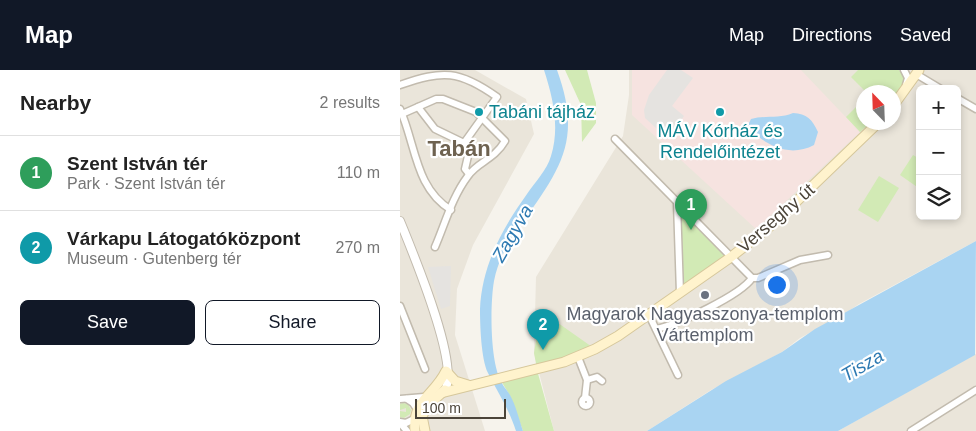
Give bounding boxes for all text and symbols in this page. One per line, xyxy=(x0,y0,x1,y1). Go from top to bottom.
text: Map xyxy=(25,21,73,48)
text: Map xyxy=(729,25,764,45)
text: Directions xyxy=(792,25,872,45)
text: Saved xyxy=(900,25,951,45)
north arrow xyxy=(856,85,901,130)
map controls xyxy=(916,85,961,220)
button: + xyxy=(916,85,961,130)
text: Nearby xyxy=(20,91,91,114)
text: 2 results xyxy=(320,94,380,111)
place label: Tabáni tájház xyxy=(489,102,595,122)
marker: Tabáni tájház xyxy=(473,106,485,118)
marker: MÁV Kórház és Rendelőintézet xyxy=(714,106,726,118)
place label: MÁV Kórház és Rendelőintézet xyxy=(657,121,783,162)
button: − xyxy=(916,130,961,175)
district label: Tabán xyxy=(427,136,491,161)
text: Szent István tér xyxy=(67,153,207,174)
text: 1 xyxy=(32,164,40,181)
text: 110 m xyxy=(337,164,380,181)
text: Park · Szent István tér xyxy=(67,175,225,192)
button: layers xyxy=(916,175,961,220)
street label: Verseghy út xyxy=(734,179,818,257)
pin: 1 xyxy=(675,189,707,230)
water label: Zagyva xyxy=(487,201,537,266)
text: Várkapu Látogatóközpont xyxy=(67,228,300,249)
text: 2 xyxy=(32,239,40,256)
text: 270 m xyxy=(336,239,380,256)
text: Museum · Gutenberg tér xyxy=(67,250,241,267)
your location xyxy=(764,272,790,298)
marker: Magyarok Nagyasszonya-templom Vártemplom xyxy=(699,289,711,301)
button: Save xyxy=(20,300,195,345)
button: Share xyxy=(205,300,380,345)
place label: Magyarok Nagyasszonya-templom Vártemplom xyxy=(566,304,844,345)
pin: 2 xyxy=(527,309,559,350)
water label: Tisza xyxy=(837,345,887,386)
scale bar xyxy=(415,396,506,419)
text: 100 m xyxy=(422,400,461,416)

